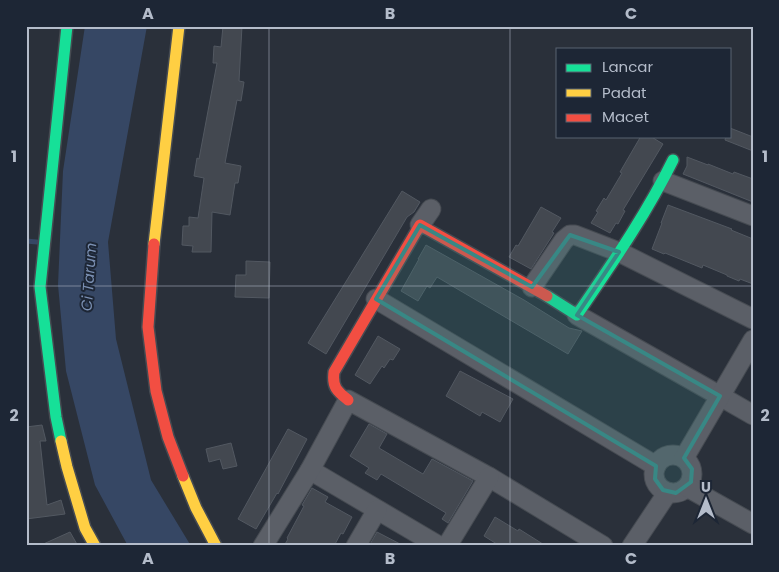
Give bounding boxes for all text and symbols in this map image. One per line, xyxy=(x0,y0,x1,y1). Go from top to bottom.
text: A xyxy=(142,2,154,25)
text: B xyxy=(385,2,395,25)
text: C xyxy=(625,2,637,25)
legend xyxy=(556,48,732,138)
text: Lancar xyxy=(602,56,653,77)
text: Padat xyxy=(602,82,647,103)
text: Macet xyxy=(602,106,649,127)
text: 1 xyxy=(11,145,17,168)
text: 1 xyxy=(762,145,768,168)
water label: Ci Tarum xyxy=(76,242,101,312)
text: 2 xyxy=(9,404,19,427)
text: 2 xyxy=(760,404,770,427)
north arrow xyxy=(682,474,732,524)
text: U xyxy=(701,477,711,497)
text: A xyxy=(142,547,154,570)
text: B xyxy=(385,547,395,570)
text: C xyxy=(625,547,637,570)

